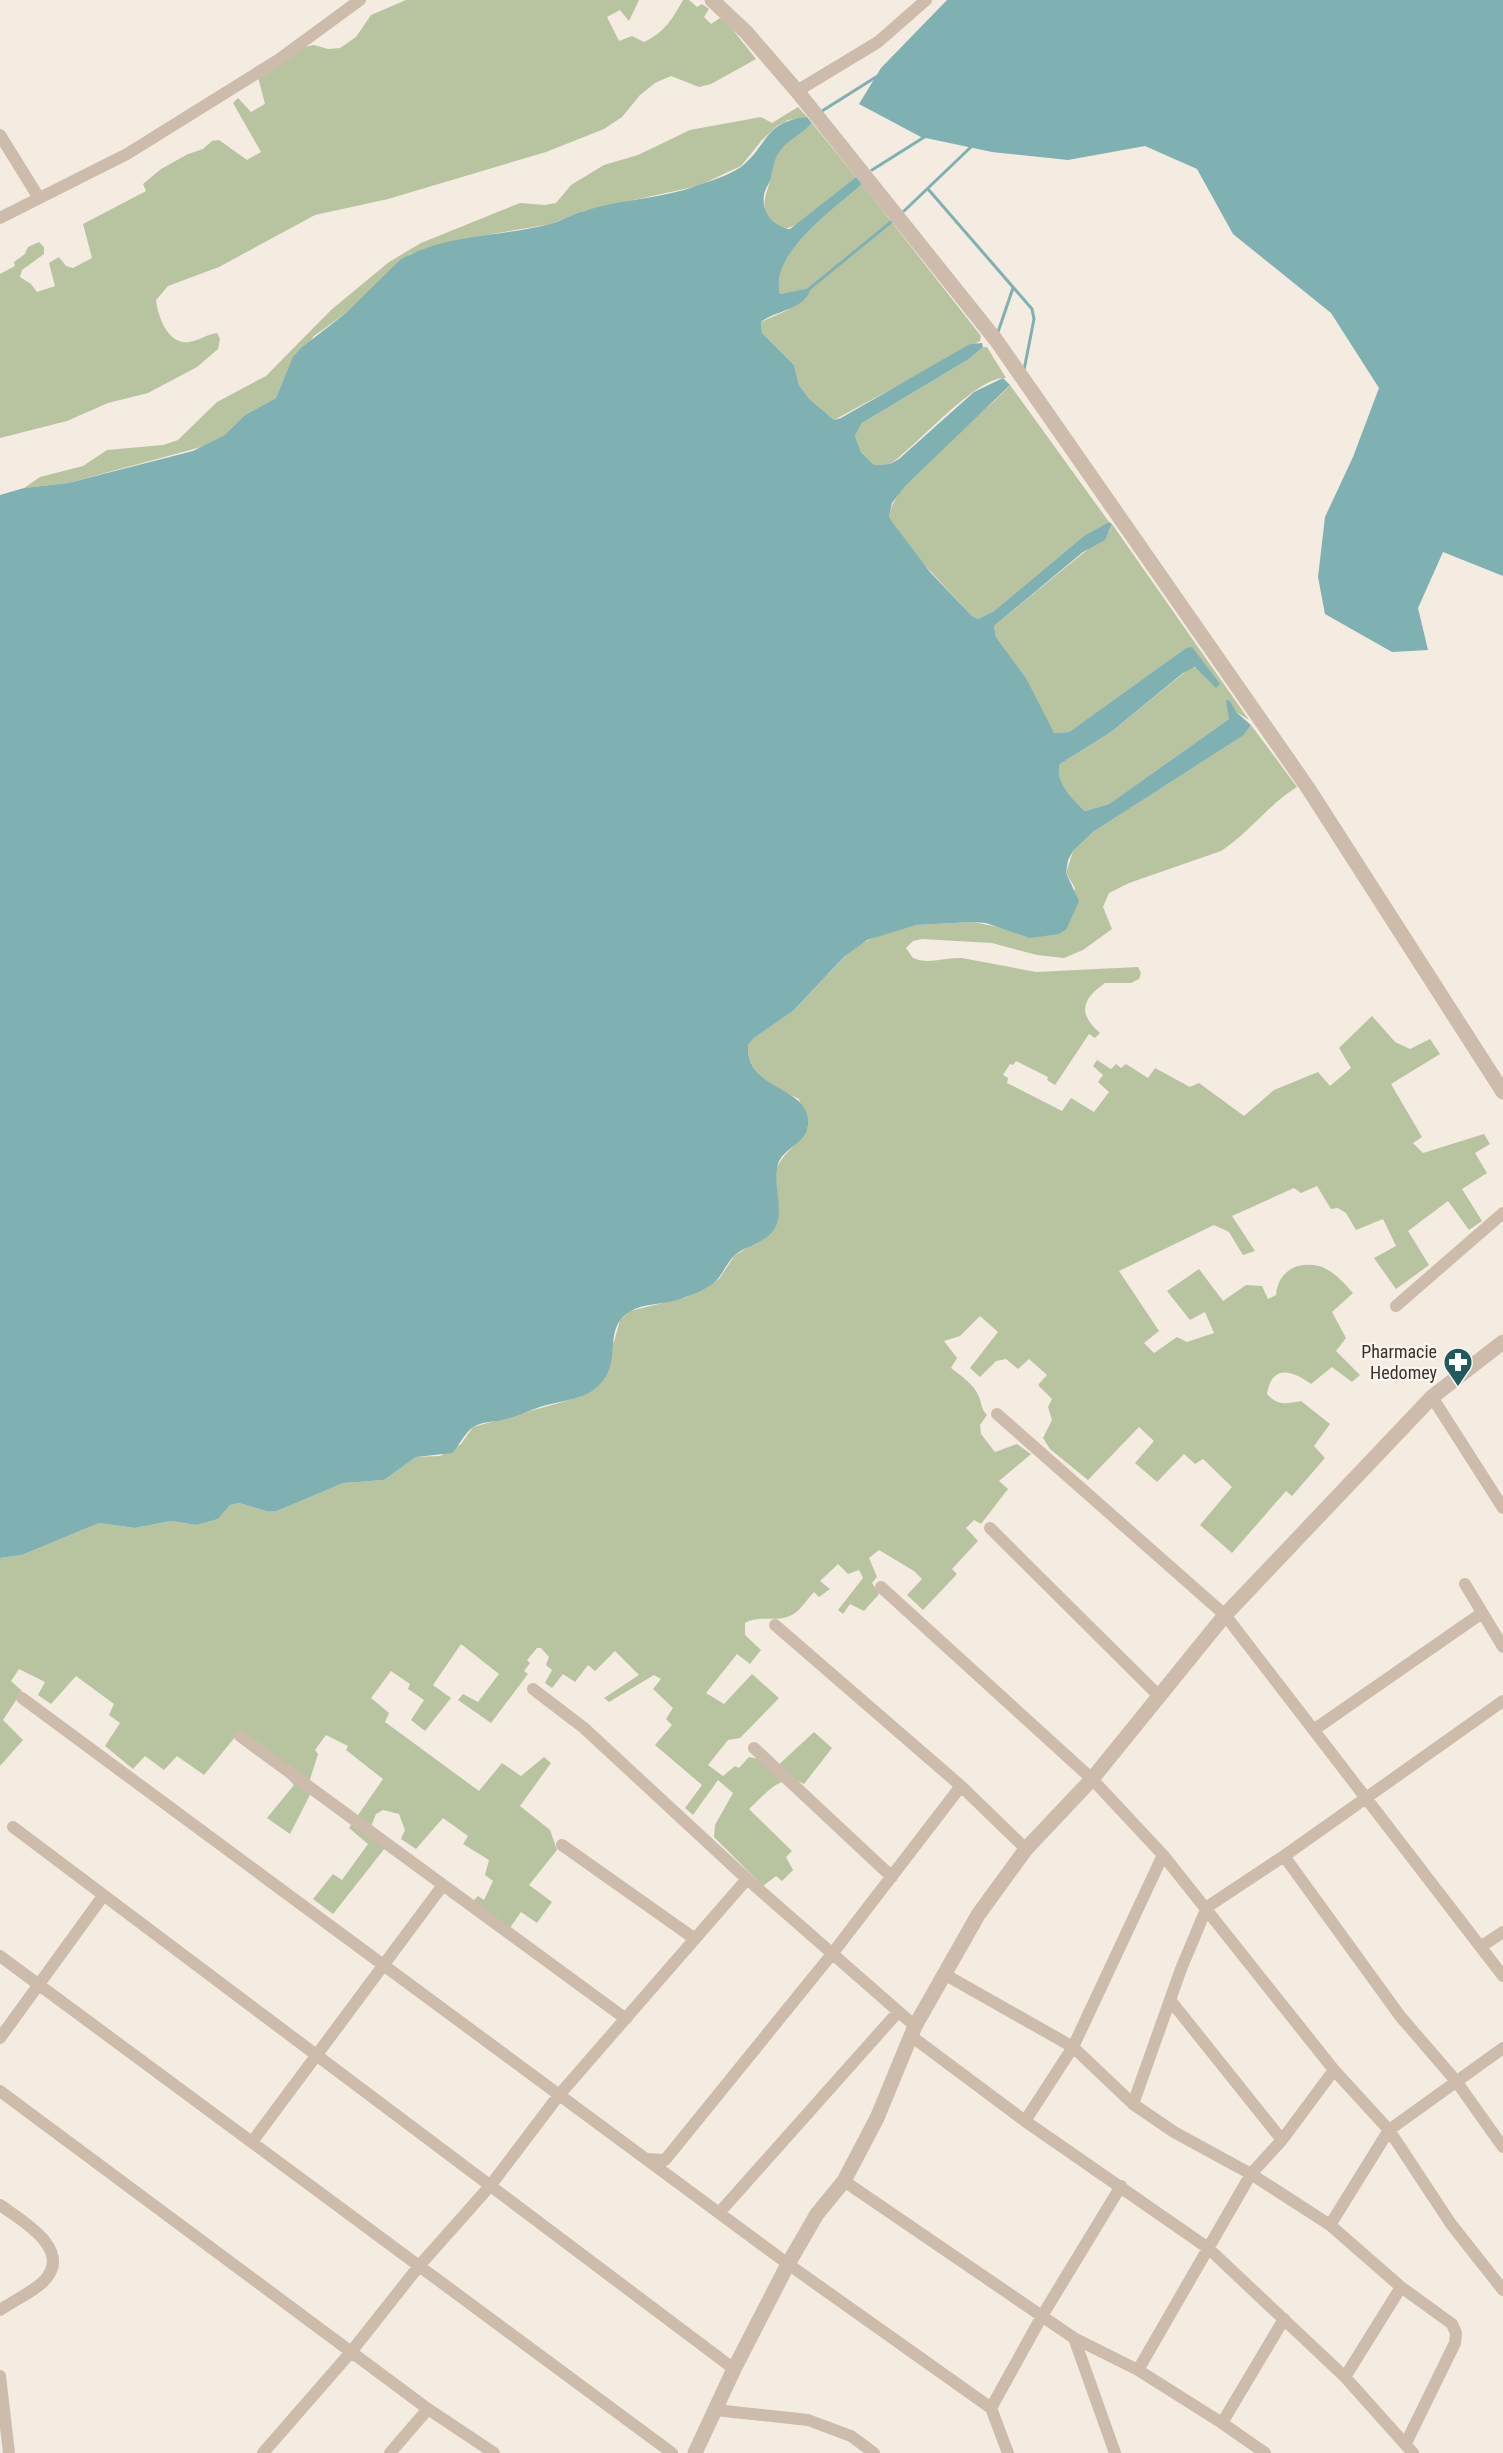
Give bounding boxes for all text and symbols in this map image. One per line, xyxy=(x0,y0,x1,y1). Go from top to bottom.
place label: Pharmacie Hedomey xyxy=(1361,1341,1438,1383)
pharmacy icon: Pharmacie Hedomey xyxy=(1442,1346,1474,1388)

